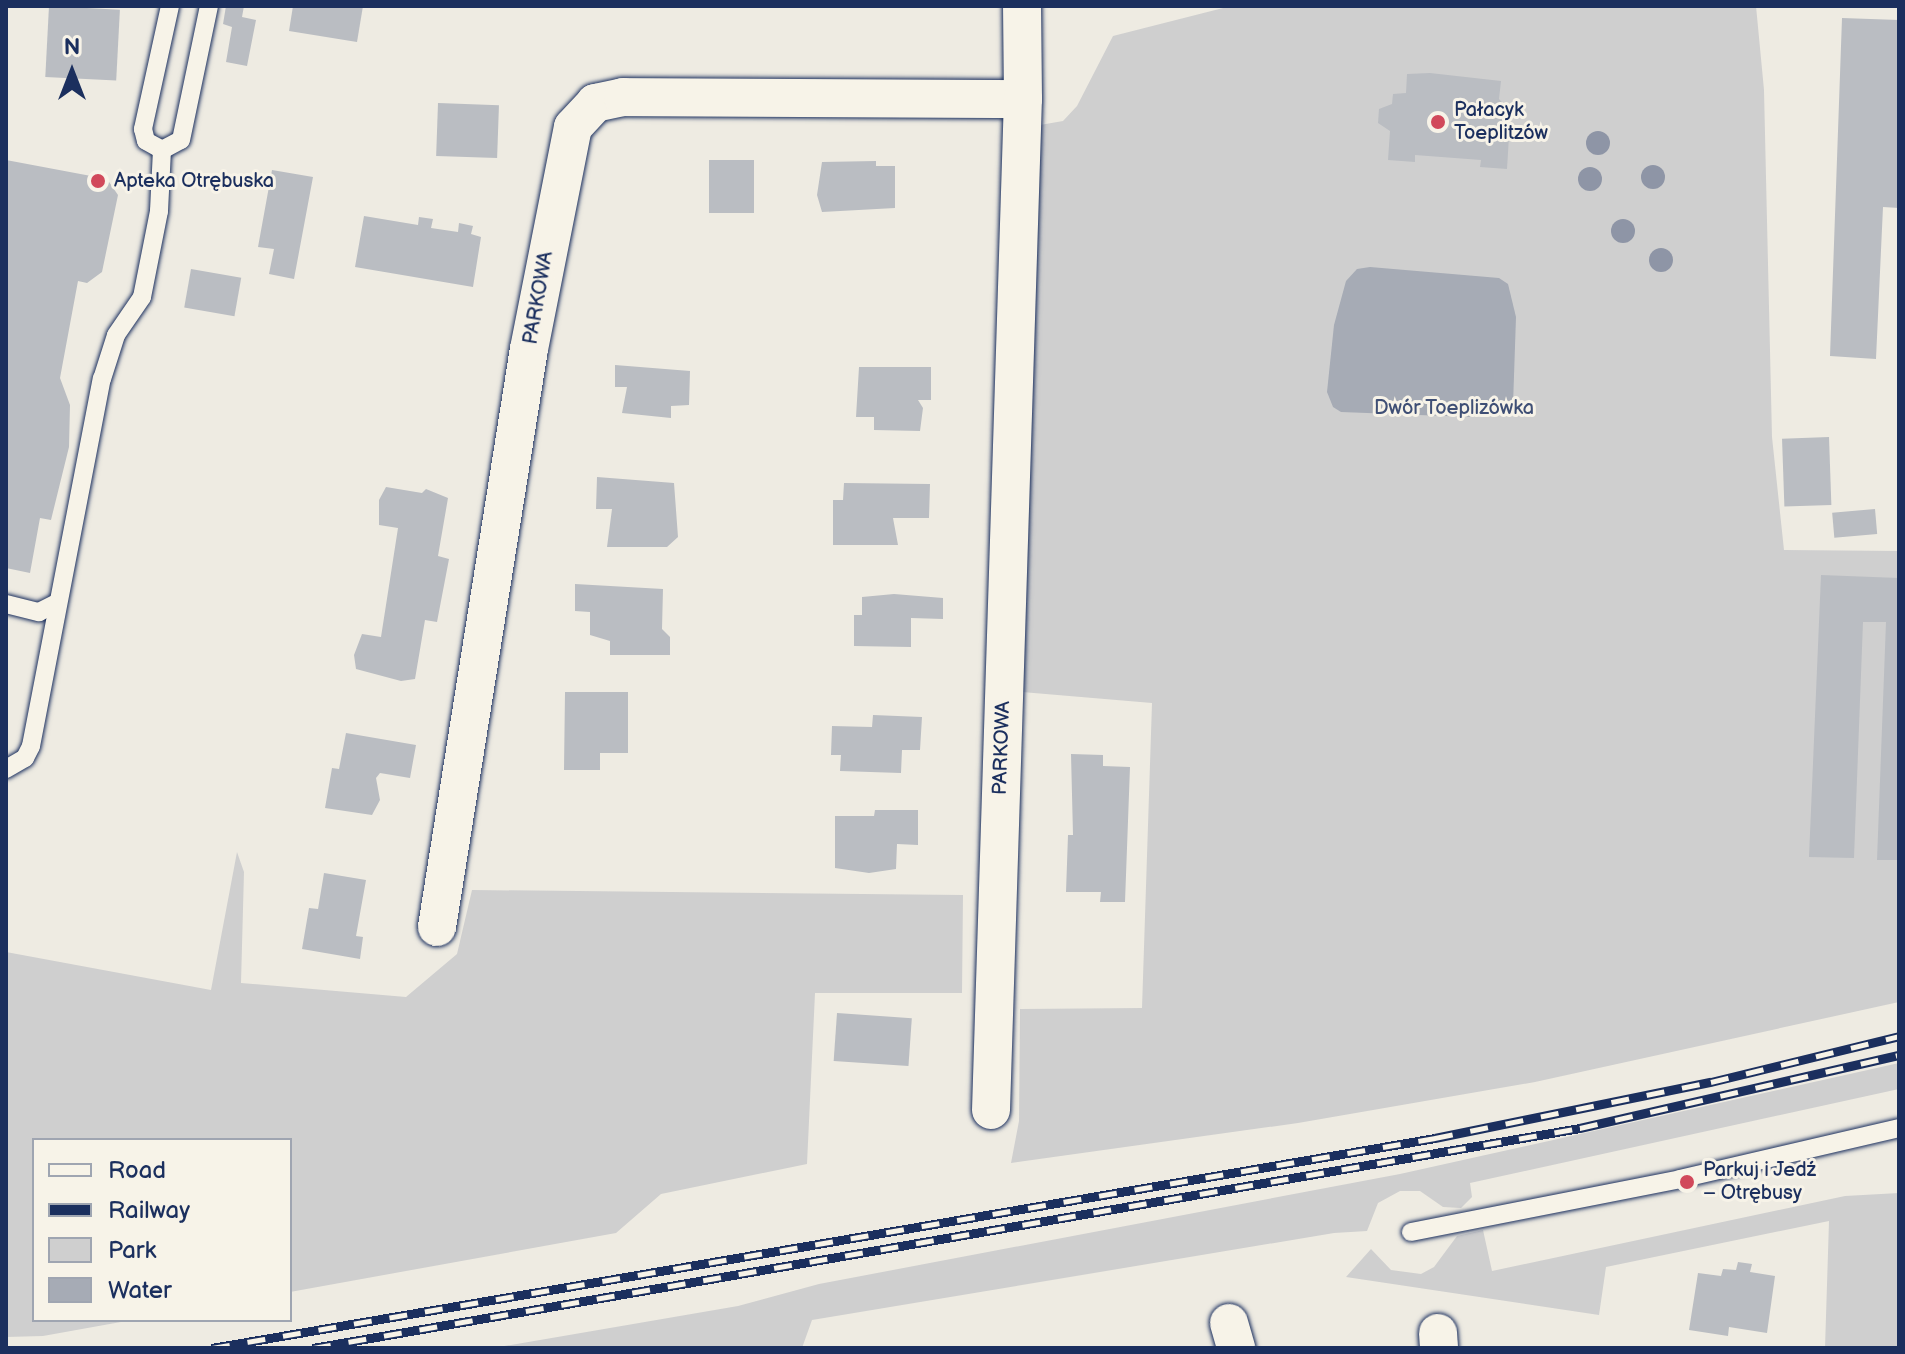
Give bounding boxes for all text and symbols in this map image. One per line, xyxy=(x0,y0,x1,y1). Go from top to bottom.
north arrow xyxy=(32,32,112,112)
text: N xyxy=(64,34,80,61)
place label: Pałacyk Toeplitzów xyxy=(1454,98,1548,145)
marker: Pałacyk Toeplitzów xyxy=(1429,113,1447,131)
place label: Apteka Otrębuska xyxy=(114,169,274,193)
marker: Apteka Otrębuska xyxy=(89,172,107,190)
street label: PARKOWA xyxy=(519,250,559,346)
park label: Dwór Toeplizówka xyxy=(1374,396,1534,420)
street label: PARKOWA xyxy=(988,701,1016,795)
legend xyxy=(32,1138,292,1322)
text: Road xyxy=(108,1156,166,1185)
place label: Parkuj i Jedź – Otrębusy xyxy=(1703,1158,1817,1205)
marker: Parkuj i Jedź – Otrębusy xyxy=(1678,1173,1696,1191)
text: Railway xyxy=(108,1196,190,1225)
text: Park xyxy=(108,1236,156,1265)
text: Water xyxy=(108,1276,172,1305)

